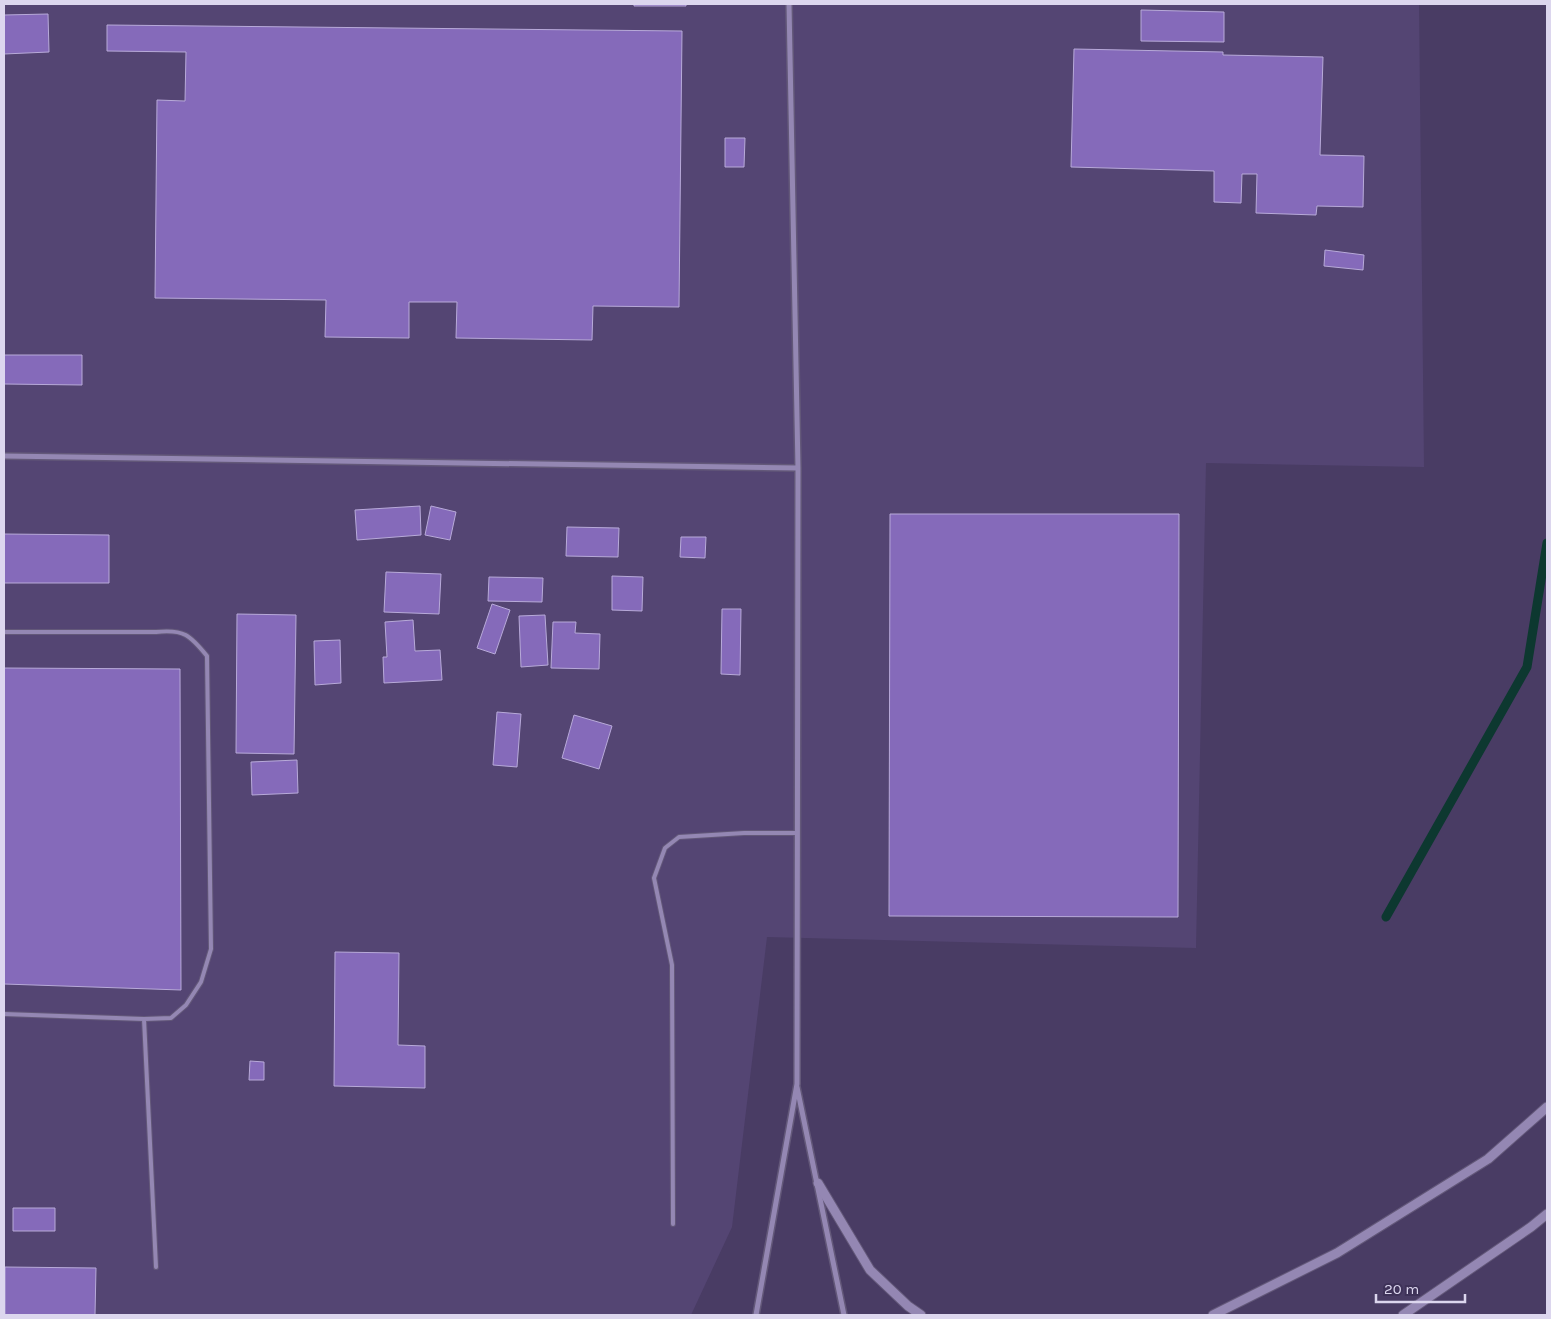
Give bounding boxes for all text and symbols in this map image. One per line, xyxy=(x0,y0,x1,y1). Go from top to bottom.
scale bar xyxy=(1376,1272,1465,1304)
text: 20 m xyxy=(1384,1280,1419,1298)

